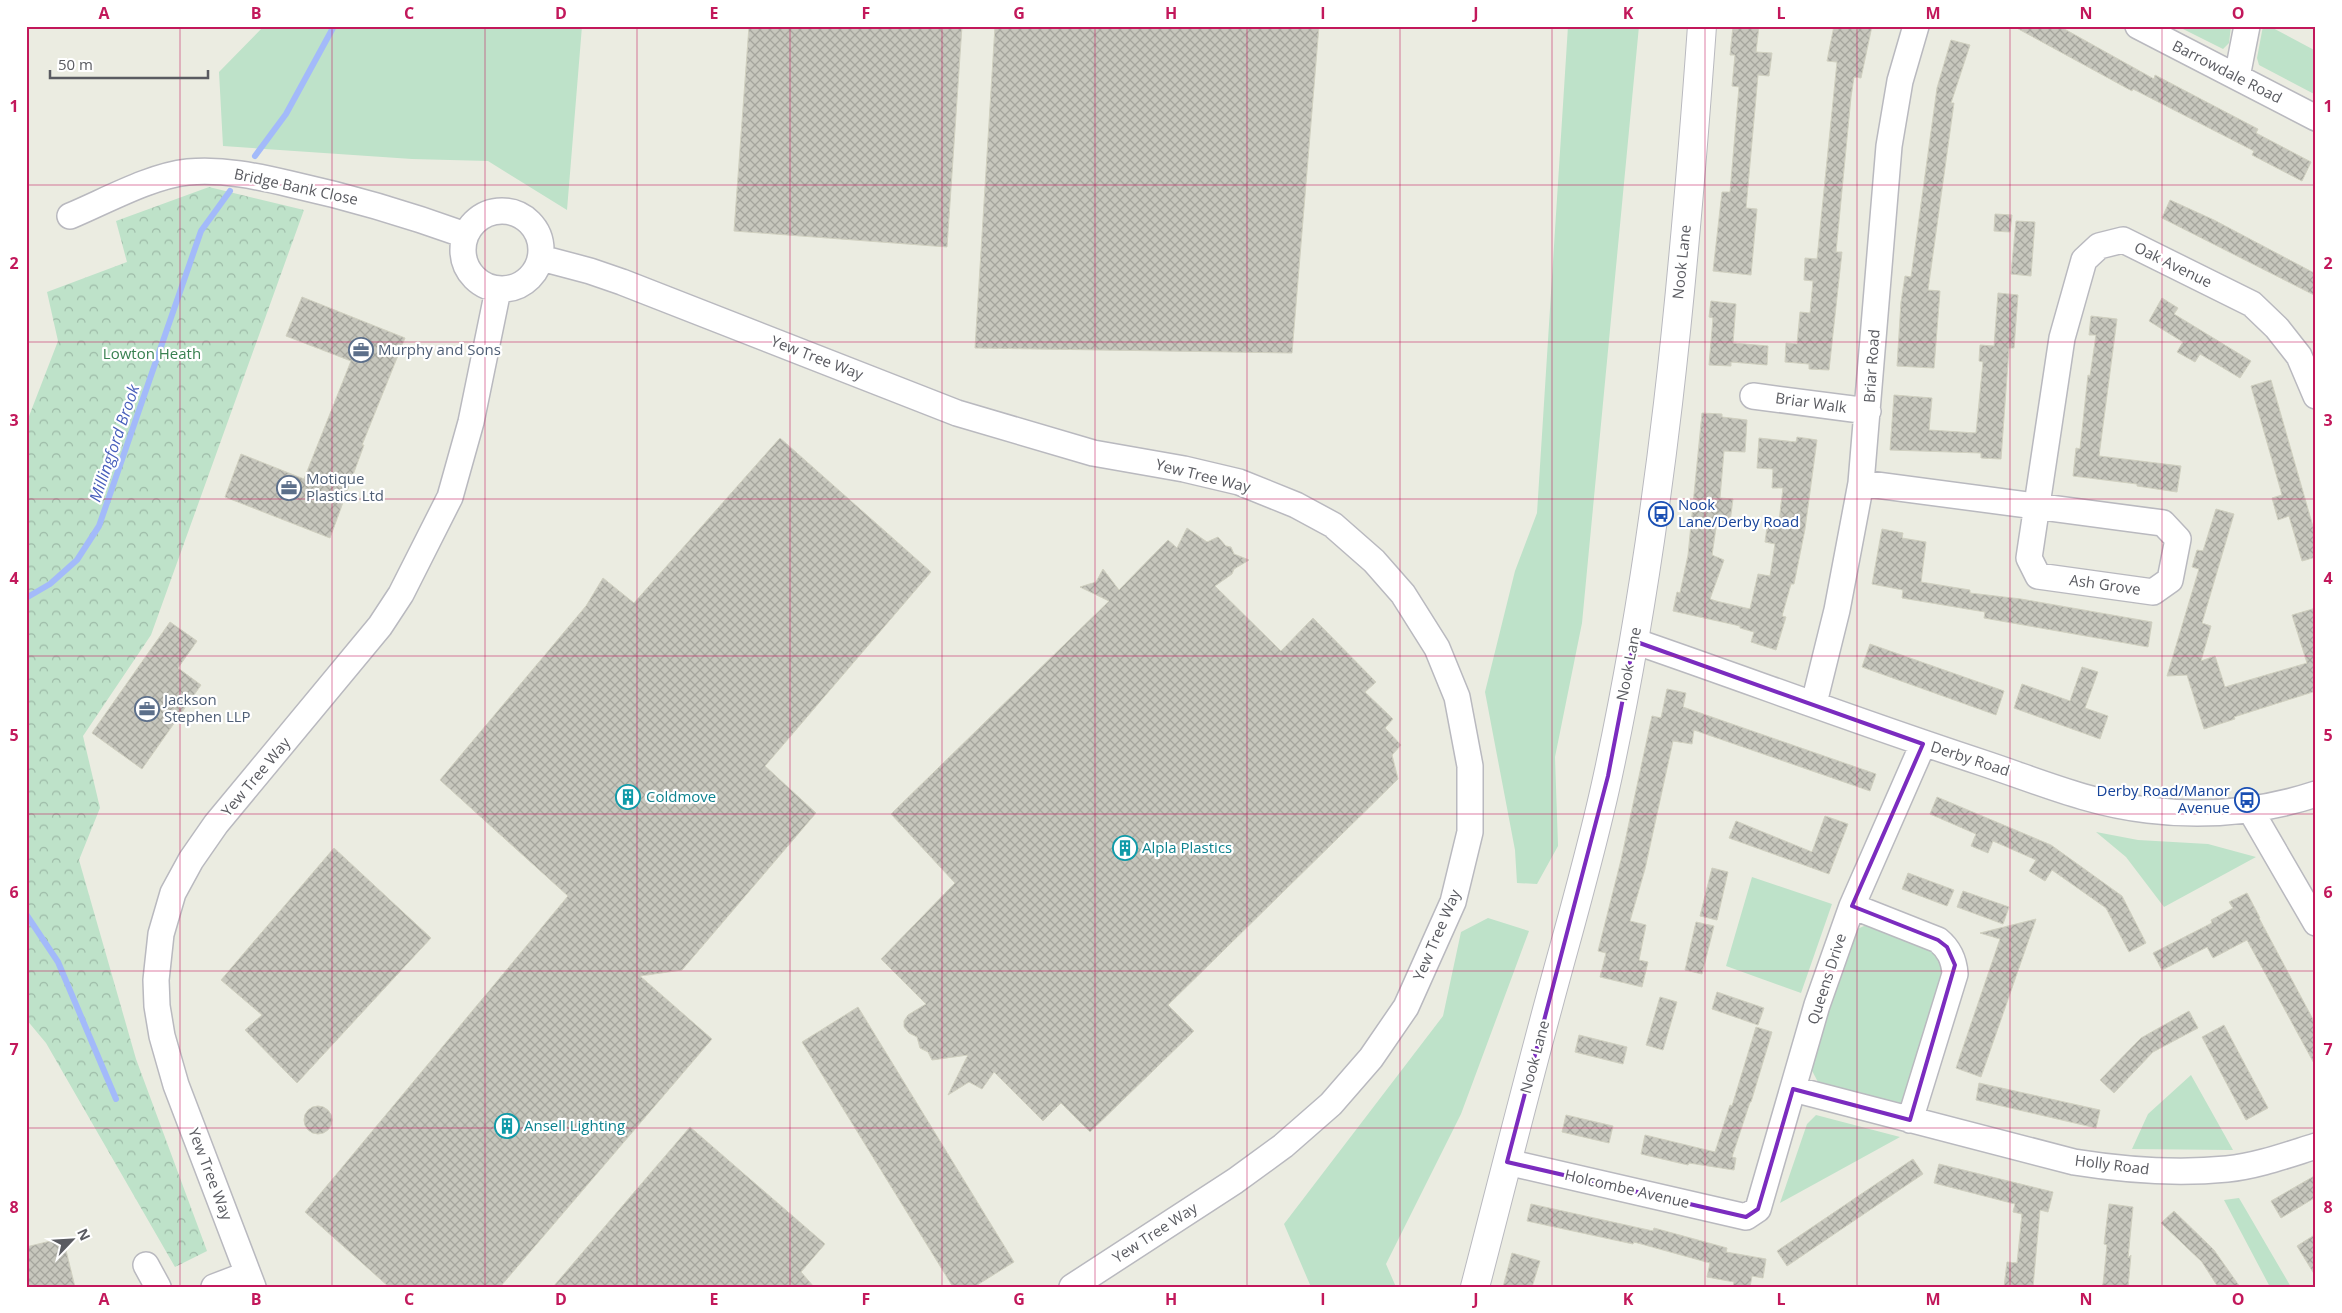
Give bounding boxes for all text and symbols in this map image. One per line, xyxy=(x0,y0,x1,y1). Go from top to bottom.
text: A xyxy=(98,2,110,24)
text: B xyxy=(251,2,261,24)
text: C xyxy=(404,2,414,24)
text: D xyxy=(555,2,567,24)
text: E xyxy=(710,2,719,24)
text: F xyxy=(862,2,870,24)
text: G xyxy=(1013,2,1025,24)
text: H xyxy=(1165,2,1177,24)
text: I xyxy=(1320,2,1326,24)
text: J xyxy=(1471,2,1479,24)
text: K xyxy=(1623,2,1634,24)
text: L xyxy=(1776,2,1786,24)
text: M xyxy=(1925,2,1941,24)
text: N xyxy=(2079,2,2093,24)
text: O xyxy=(2232,2,2244,24)
street label: Barrowdale Road xyxy=(2169,35,2286,107)
scale bar xyxy=(50,48,208,80)
text: 50 m xyxy=(58,54,93,74)
text: 1 xyxy=(9,95,19,117)
text: 1 xyxy=(2323,95,2333,117)
street label: Bridge Bank Close xyxy=(232,163,360,209)
street label: Nook Lane xyxy=(1667,224,1695,300)
street label: Oak Avenue xyxy=(2131,237,2216,292)
text: 2 xyxy=(9,252,19,274)
text: 2 xyxy=(2323,252,2333,274)
street label: Briar Road xyxy=(1858,328,1884,403)
street label: Yew Tree Way xyxy=(768,330,867,384)
office icon: Murphy and Sons xyxy=(348,337,374,363)
place label: Murphy and Sons xyxy=(378,339,501,359)
park label: Lowton Heath xyxy=(103,343,201,363)
water label: Millingford Brook xyxy=(84,380,145,505)
street label: Briar Walk xyxy=(1774,387,1848,417)
text: 3 xyxy=(9,409,19,431)
text: 3 xyxy=(2323,409,2333,431)
street label: Yew Tree Way xyxy=(1154,454,1253,497)
place label: Motique Plastics Ltd xyxy=(306,468,384,505)
office icon: Motique Plastics Ltd xyxy=(276,475,302,501)
place label: Nook Lane/Derby Road xyxy=(1678,494,1799,531)
bus stop icon: Nook Lane/Derby Road xyxy=(1648,501,1674,527)
text: 4 xyxy=(9,567,19,589)
text: 4 xyxy=(2323,567,2333,589)
street label: Ash Grove xyxy=(2068,569,2142,599)
street label: Nook Lane xyxy=(1611,625,1645,702)
place label: Jackson Stephen LLP xyxy=(162,689,251,726)
office icon: Jackson Stephen LLP xyxy=(134,696,160,722)
text: 5 xyxy=(9,724,19,746)
text: 5 xyxy=(2323,724,2333,746)
street label: Yew Tree Way xyxy=(216,732,294,820)
street label: Derby Road xyxy=(1928,736,2012,780)
place label: Derby Road/Manor Avenue xyxy=(2097,780,2230,817)
building icon: Coldmove xyxy=(615,784,641,810)
place label: Coldmove xyxy=(646,786,716,806)
bus stop icon: Derby Road/Manor Avenue xyxy=(2234,787,2260,813)
building icon: Alpla Plastics xyxy=(1112,835,1138,861)
place label: Alpla Plastics xyxy=(1142,837,1232,857)
text: 6 xyxy=(9,881,19,903)
text: 6 xyxy=(2323,881,2333,903)
street label: Yew Tree Way xyxy=(1408,886,1464,983)
street label: Queens Drive xyxy=(1802,931,1850,1027)
street label: Nook Lane xyxy=(1515,1018,1553,1096)
text: 7 xyxy=(9,1038,19,1060)
text: 7 xyxy=(2323,1038,2333,1060)
building icon: Ansell Lighting xyxy=(494,1113,520,1139)
place label: Ansell Lighting xyxy=(524,1115,625,1135)
street label: Yew Tree Way xyxy=(184,1125,238,1223)
street label: Holly Road xyxy=(2074,1150,2150,1178)
street label: Holcombe Avenue xyxy=(1563,1164,1692,1212)
text: 8 xyxy=(9,1196,19,1218)
text: 8 xyxy=(2323,1196,2333,1218)
street label: Yew Tree Way xyxy=(1108,1197,1201,1267)
north arrow xyxy=(48,1216,98,1266)
text: N xyxy=(73,1225,95,1243)
text: A xyxy=(98,1288,110,1310)
text: B xyxy=(251,1288,261,1310)
text: C xyxy=(404,1288,414,1310)
text: D xyxy=(555,1288,567,1310)
text: E xyxy=(710,1288,719,1310)
text: F xyxy=(862,1288,870,1310)
text: G xyxy=(1013,1288,1025,1310)
text: H xyxy=(1165,1288,1177,1310)
text: I xyxy=(1320,1288,1326,1310)
text: J xyxy=(1471,1288,1479,1310)
text: K xyxy=(1623,1288,1634,1310)
text: L xyxy=(1776,1288,1786,1310)
text: M xyxy=(1925,1288,1941,1310)
text: N xyxy=(2079,1288,2093,1310)
text: O xyxy=(2232,1288,2244,1310)

